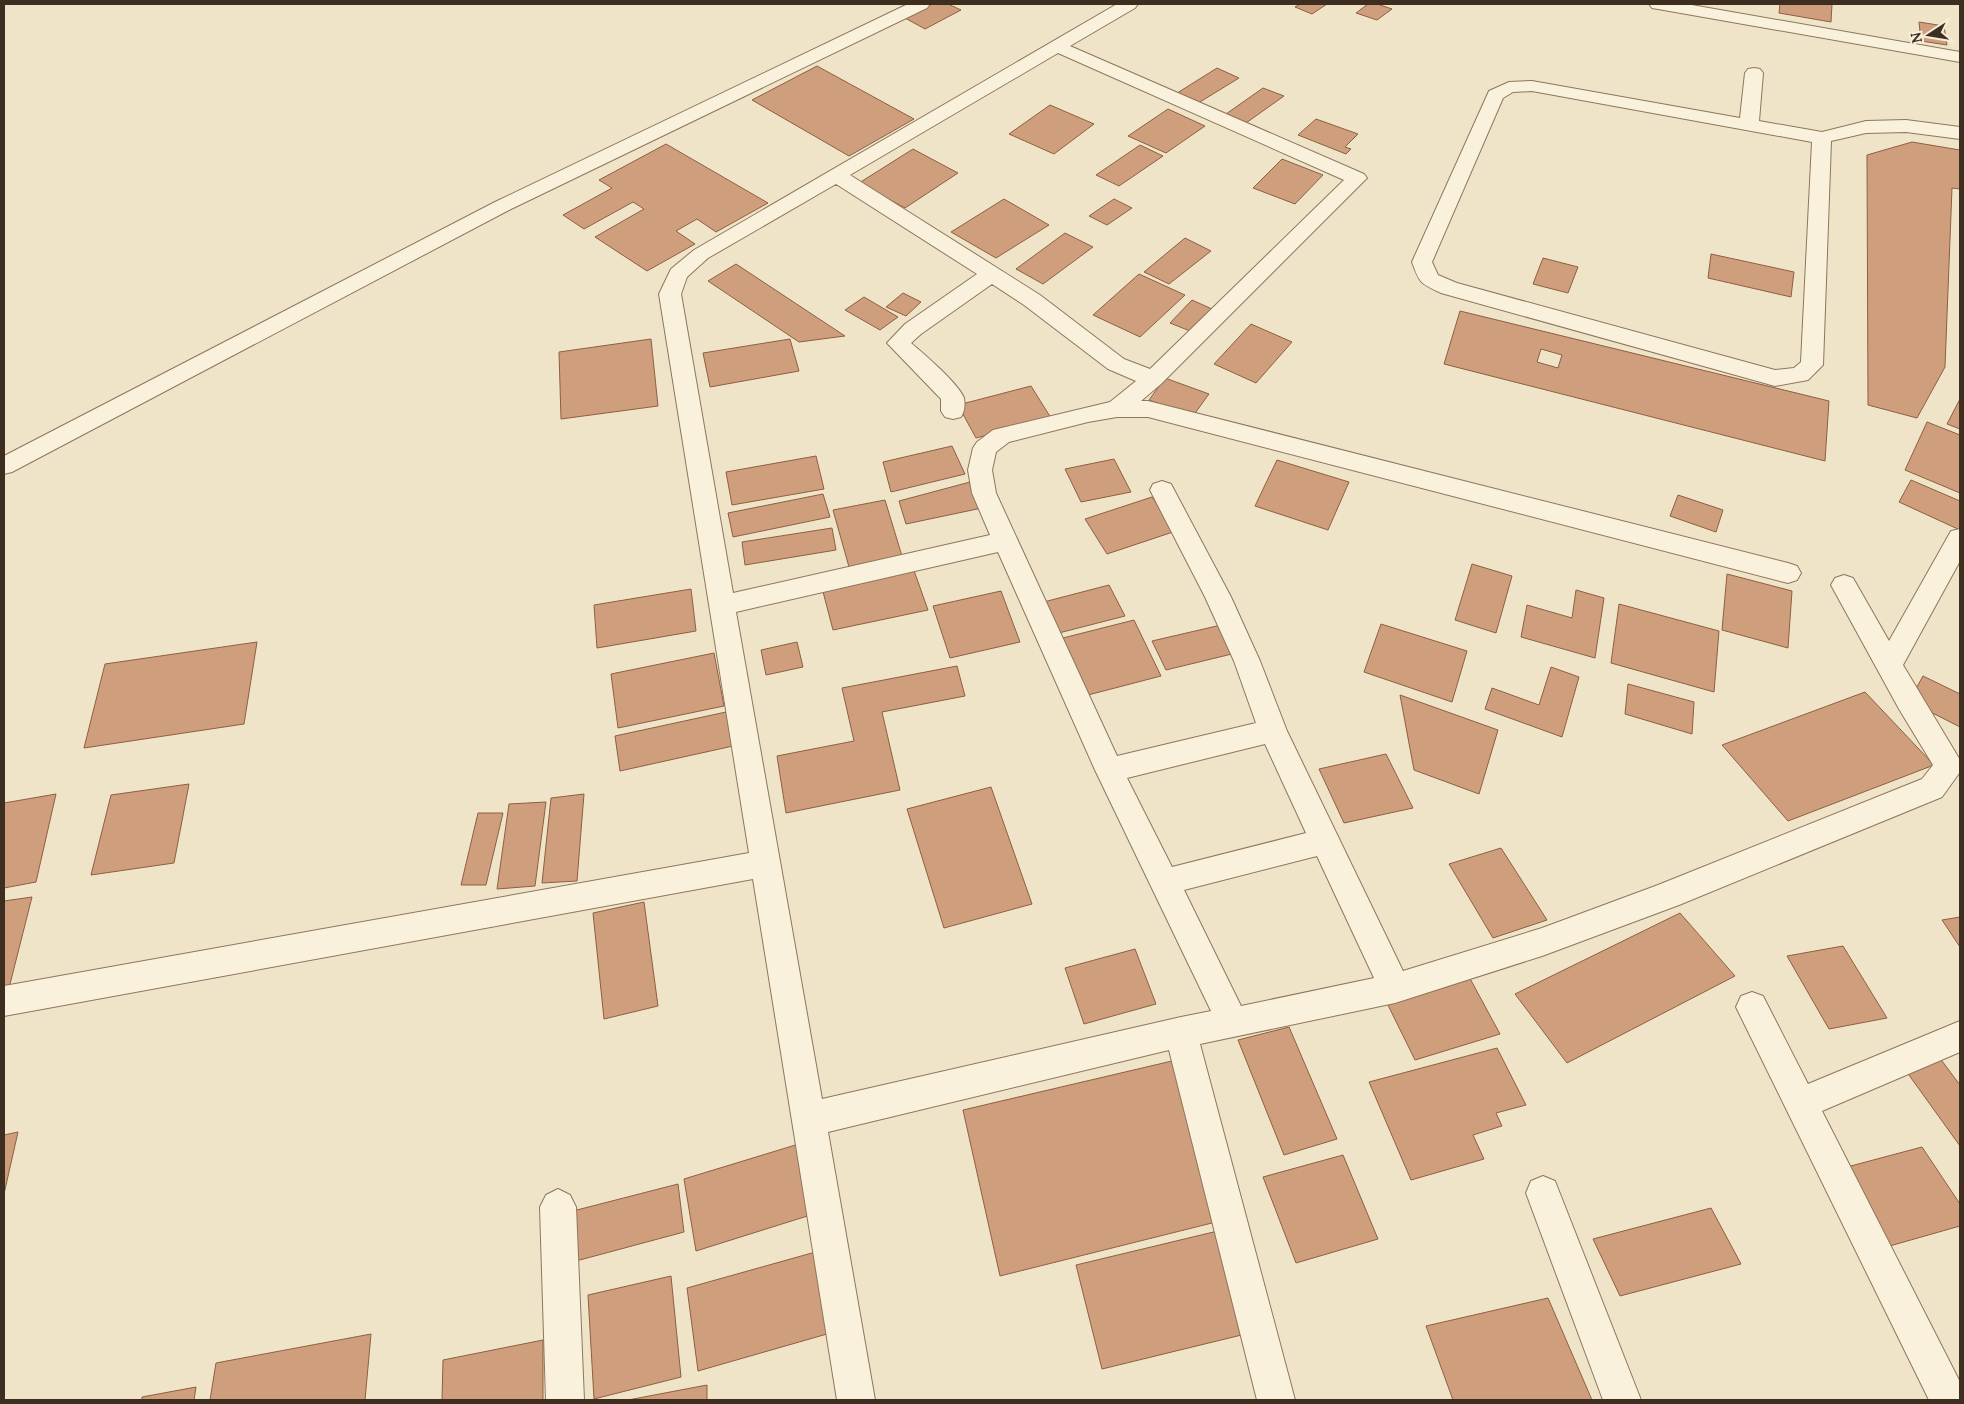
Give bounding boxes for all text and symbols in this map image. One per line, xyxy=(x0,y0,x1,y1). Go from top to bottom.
north arrow xyxy=(1904,10,1954,60)
text: N xyxy=(1906,30,1926,45)

